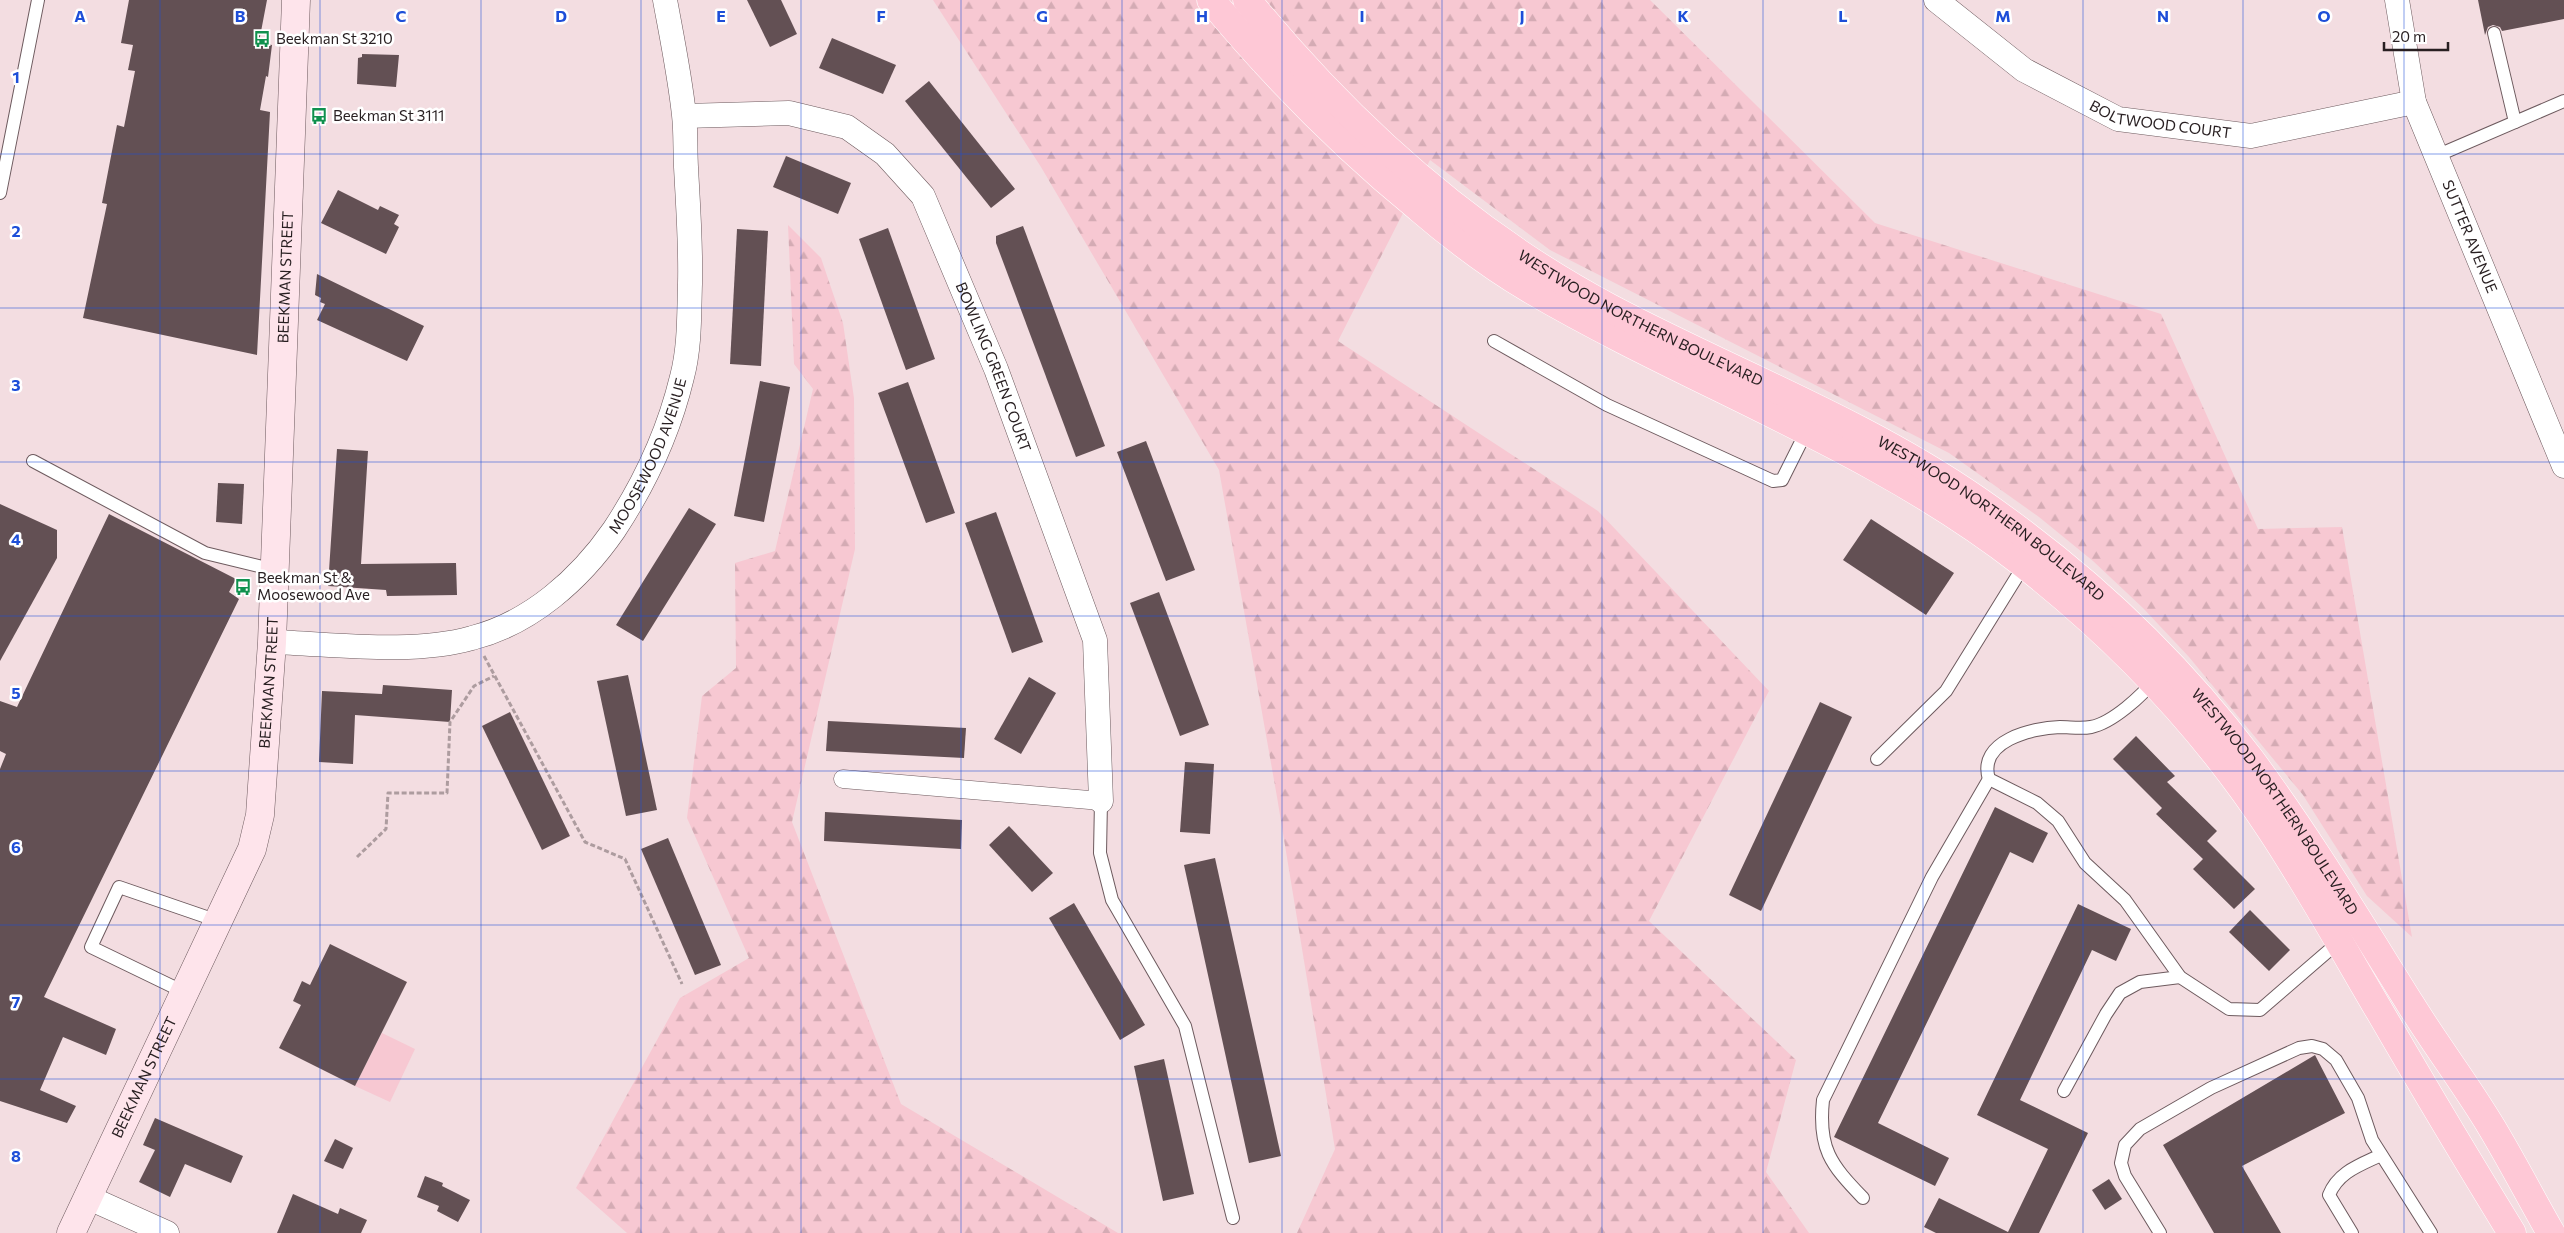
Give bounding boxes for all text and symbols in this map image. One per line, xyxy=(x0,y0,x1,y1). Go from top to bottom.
text: A xyxy=(74,6,86,25)
text: B xyxy=(235,6,246,25)
text: C xyxy=(396,6,407,25)
text: D xyxy=(555,6,567,25)
text: E xyxy=(716,6,726,25)
text: F xyxy=(876,6,886,25)
text: G xyxy=(1036,6,1048,25)
text: H xyxy=(1196,6,1208,25)
text: I xyxy=(1359,6,1365,25)
text: J xyxy=(1519,6,1525,25)
text: K xyxy=(1677,6,1689,25)
text: L xyxy=(1838,6,1848,25)
text: M xyxy=(1995,6,2011,25)
text: N xyxy=(2157,6,2169,25)
text: O xyxy=(2317,6,2331,25)
scale bar xyxy=(2384,20,2448,52)
text: 20 m xyxy=(2392,27,2426,45)
bus stop icon: Beekman St 3210 xyxy=(252,29,272,49)
place label: Beekman St 3210 xyxy=(276,29,393,47)
text: 1 xyxy=(12,67,20,86)
street label: BOLTWOOD COURT xyxy=(2087,96,2233,141)
bus stop icon: Beekman St 3111 xyxy=(309,106,329,126)
place label: Beekman St 3111 xyxy=(333,106,445,124)
street label: SUTTER AVENUE xyxy=(2439,177,2502,295)
street label: BEEKMAN STREET xyxy=(273,210,296,343)
text: 2 xyxy=(11,221,21,240)
street label: WESTWOOD NORTHERN BOULEVARD xyxy=(1515,245,1766,389)
street label: BOWLING GREEN COURT xyxy=(952,279,1036,454)
text: 3 xyxy=(11,375,21,394)
street label: MOOSEWOOD AVENUE xyxy=(604,376,689,537)
street label: WESTWOOD NORTHERN BOULEVARD xyxy=(1875,432,2109,604)
text: 4 xyxy=(11,529,21,548)
place label: Beekman St & Moosewood Ave xyxy=(257,568,370,603)
bus stop icon: Beekman St & Moosewood Ave xyxy=(233,577,253,597)
street label: BEEKMAN STREET xyxy=(255,616,281,749)
text: 5 xyxy=(11,683,21,702)
street label: WESTWOOD NORTHERN BOULEVARD xyxy=(2188,684,2363,918)
text: 6 xyxy=(11,837,21,856)
text: 7 xyxy=(12,992,21,1011)
street label: BEEKMAN STREET xyxy=(107,1013,180,1141)
text: 8 xyxy=(11,1146,21,1165)

